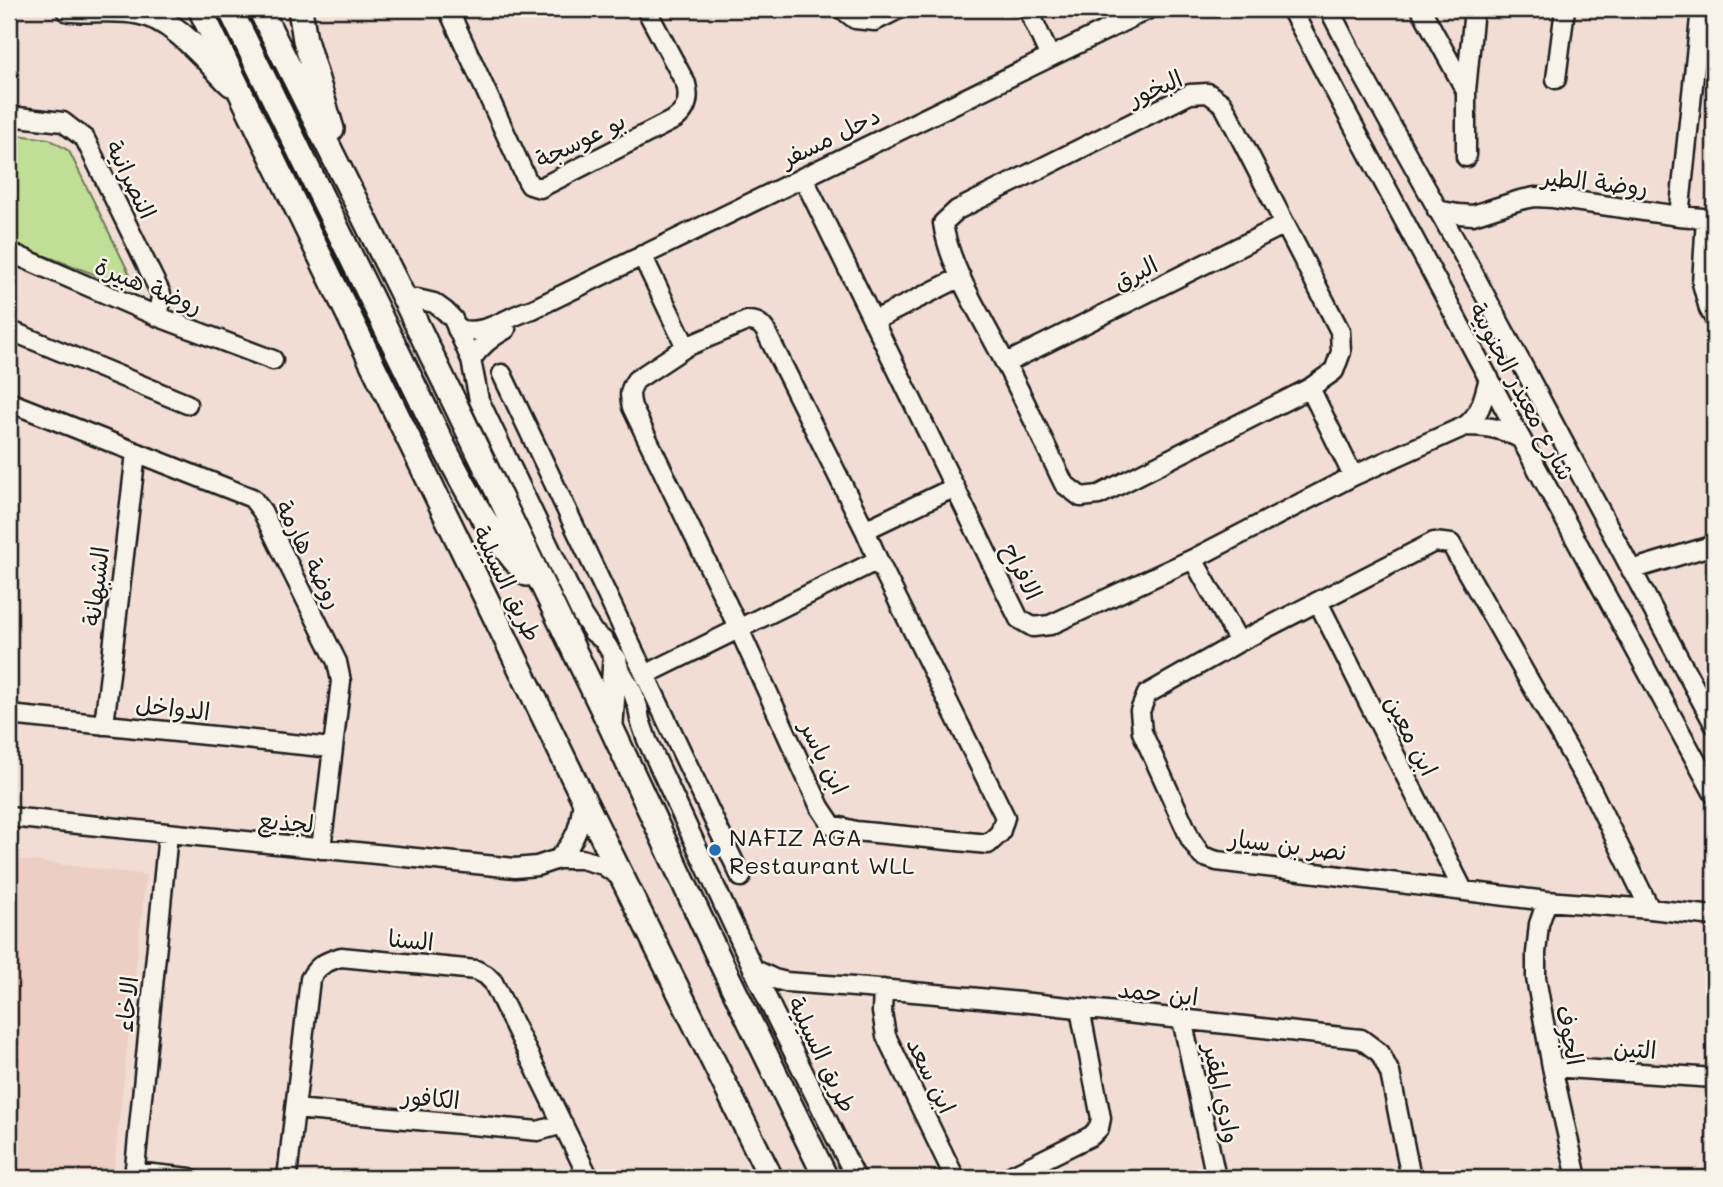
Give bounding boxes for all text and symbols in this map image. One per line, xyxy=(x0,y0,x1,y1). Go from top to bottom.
street label: البخور xyxy=(1121,62,1187,113)
street label: دحل مسفر xyxy=(773,99,885,174)
street label: بو عوسجة xyxy=(530,104,631,175)
street label: النصرانية xyxy=(100,135,164,223)
street label: روضة الطير xyxy=(1538,160,1650,202)
street label: البرق xyxy=(1108,248,1162,296)
street label: روضة هبيرة xyxy=(91,249,207,321)
street label: شارع معيذر الجنوبية xyxy=(1460,297,1583,487)
street label: روضة هارمة xyxy=(269,494,351,614)
street label: طريق السيلية xyxy=(467,520,549,646)
street label: الافراح xyxy=(994,537,1050,606)
street label: الشبهانة xyxy=(75,545,115,627)
street label: الدواخل xyxy=(134,688,212,726)
street label: ابن معين xyxy=(1379,689,1445,781)
street label: ابن ياسر xyxy=(793,713,856,799)
street label: لجذيع xyxy=(256,803,315,842)
place label: NAFIZ AGA Restaurant WLL xyxy=(729,821,915,880)
street label: نصر بن سيار xyxy=(1226,821,1348,867)
marker: NAFIZ AGA Restaurant WLL xyxy=(707,842,723,858)
street label: السنا xyxy=(387,922,435,956)
street label: ابن حمد xyxy=(1116,972,1200,1012)
street label: الاخاء xyxy=(108,974,144,1034)
street label: طريق السيلية xyxy=(782,991,864,1117)
street label: الجوف xyxy=(1549,1002,1592,1068)
street label: التين xyxy=(1612,1031,1658,1065)
street label: ابن سعد xyxy=(900,1032,964,1118)
street label: وادي المقير xyxy=(1194,1038,1249,1146)
street label: الكافور xyxy=(399,1079,461,1117)

